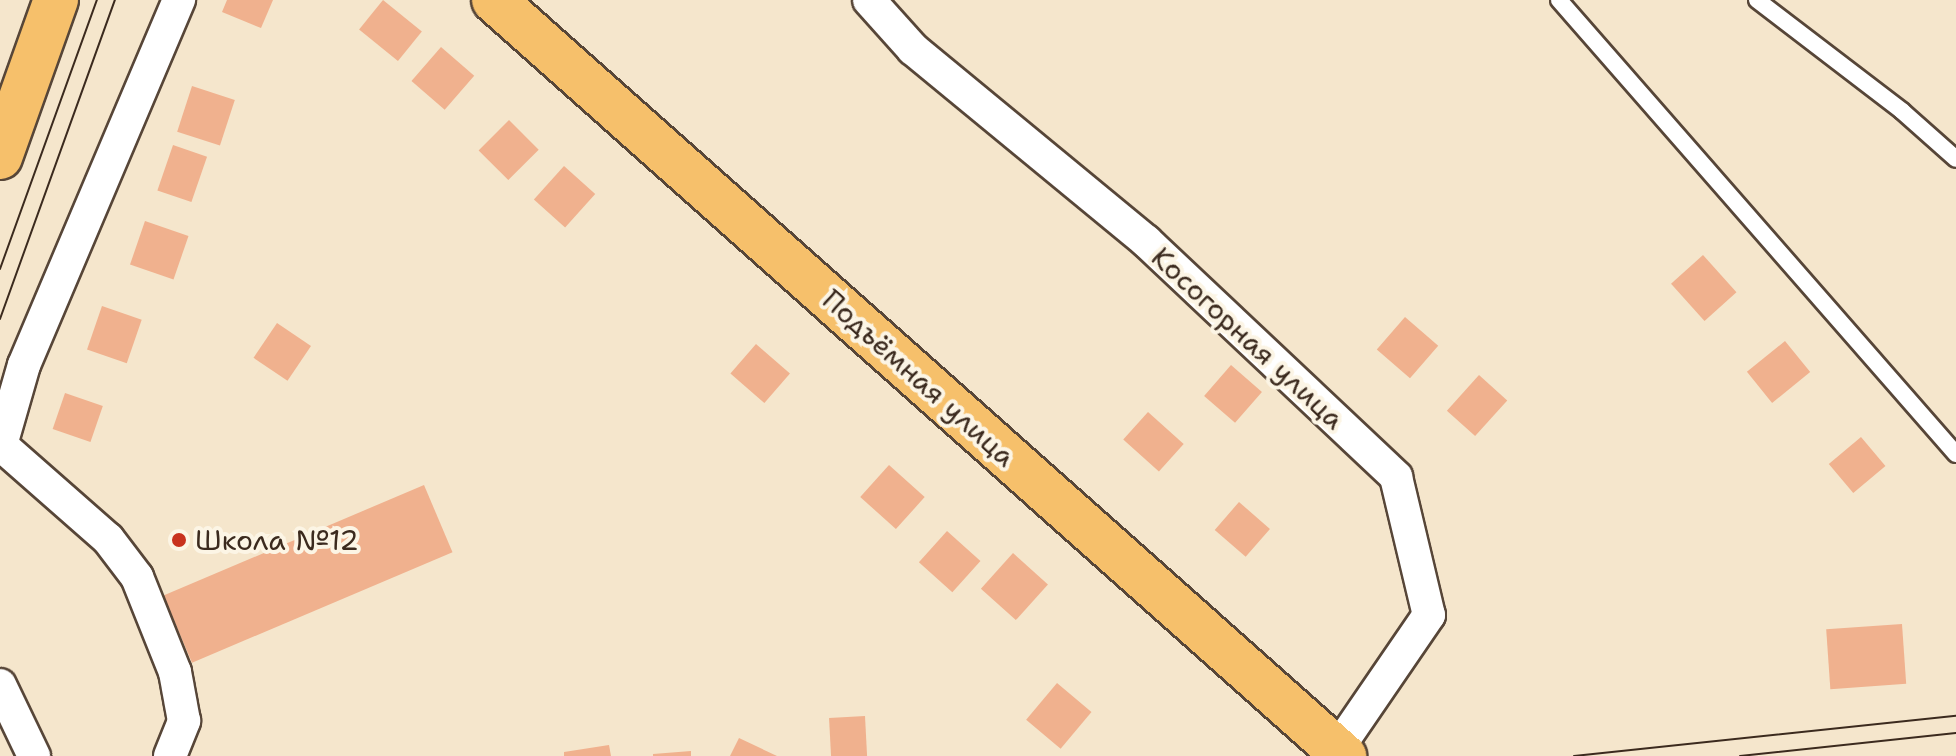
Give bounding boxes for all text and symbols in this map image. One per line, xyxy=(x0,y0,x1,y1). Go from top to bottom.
street label: Косогорная улица xyxy=(1145,240,1351,436)
street label: Подъёмная улица xyxy=(816,283,1022,473)
place label: Школа №12 xyxy=(195,523,359,557)
marker: Школа №12 xyxy=(170,531,188,549)

